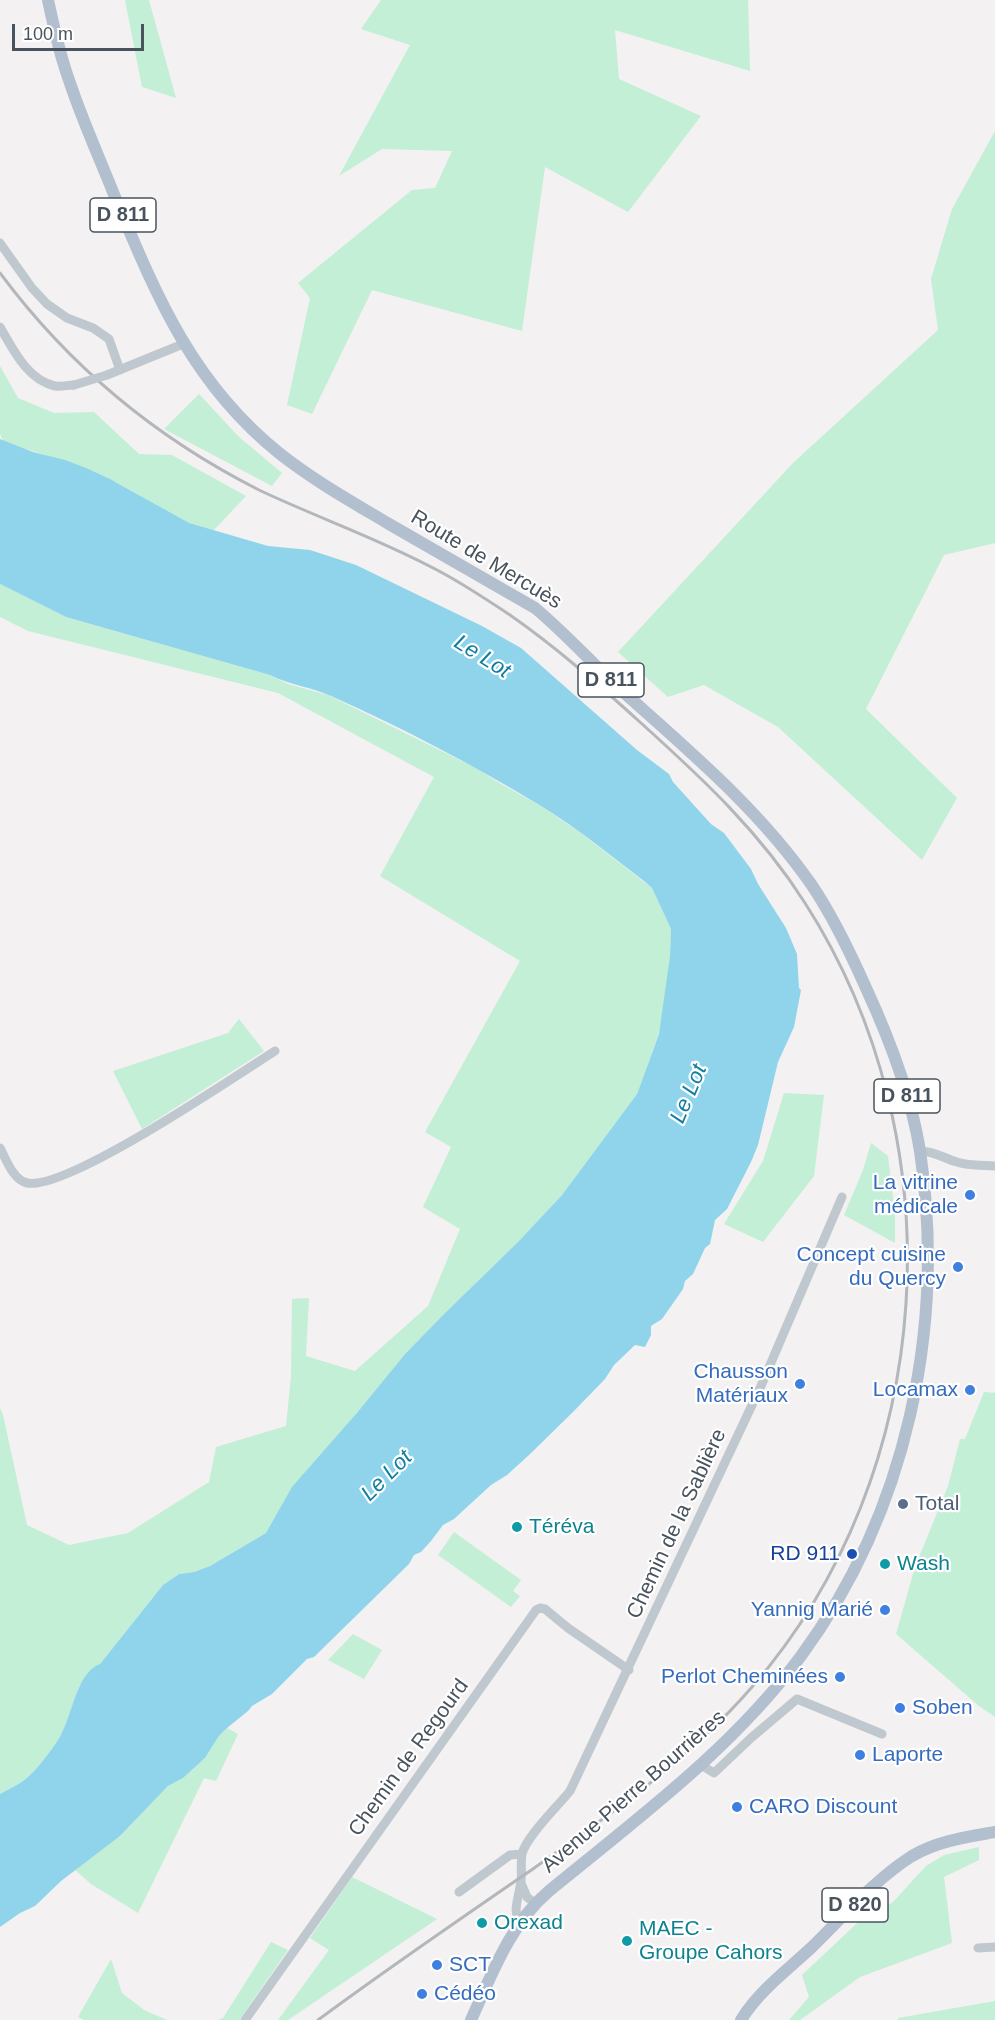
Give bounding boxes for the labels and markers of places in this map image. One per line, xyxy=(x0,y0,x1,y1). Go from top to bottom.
place label: La vitrine médicale xyxy=(873,1170,958,1220)
marker: La vitrine médicale xyxy=(963,1188,977,1202)
place label: Concept cuisine du Quercy xyxy=(797,1242,946,1292)
marker: Concept cuisine du Quercy xyxy=(951,1260,965,1274)
place label: Chausson Matériaux xyxy=(693,1359,788,1409)
marker: Chausson Matériaux xyxy=(793,1377,807,1391)
place label: Locamax xyxy=(873,1377,958,1403)
marker: Locamax xyxy=(963,1383,977,1397)
place label: Total xyxy=(915,1491,959,1517)
marker: Total xyxy=(896,1497,910,1511)
place label: Téréva xyxy=(529,1514,594,1540)
marker: Téréva xyxy=(510,1520,524,1534)
place label: RD 911 xyxy=(770,1541,840,1567)
marker: RD 911 xyxy=(845,1547,859,1561)
place label: Wash xyxy=(897,1551,950,1577)
marker: Wash xyxy=(878,1557,892,1571)
place label: Yannig Marié xyxy=(751,1597,873,1623)
marker: Yannig Marié xyxy=(878,1603,892,1617)
place label: Perlot Cheminées xyxy=(661,1664,828,1690)
marker: Perlot Cheminées xyxy=(833,1670,847,1684)
place label: Soben xyxy=(912,1695,973,1721)
marker: Soben xyxy=(893,1701,907,1715)
place label: Laporte xyxy=(872,1742,943,1768)
marker: Laporte xyxy=(853,1748,867,1762)
place label: CARO Discount xyxy=(749,1794,897,1820)
marker: CARO Discount xyxy=(730,1800,744,1814)
place label: Orexad xyxy=(494,1910,563,1936)
marker: Orexad xyxy=(475,1916,489,1930)
place label: MAEC - Groupe Cahors xyxy=(639,1916,783,1966)
marker: MAEC - Groupe Cahors xyxy=(620,1934,634,1948)
place label: SCT xyxy=(449,1952,491,1978)
marker: SCT xyxy=(430,1958,444,1972)
place label: Cédéo xyxy=(434,1981,496,2007)
marker: Cédéo xyxy=(415,1987,429,2001)

